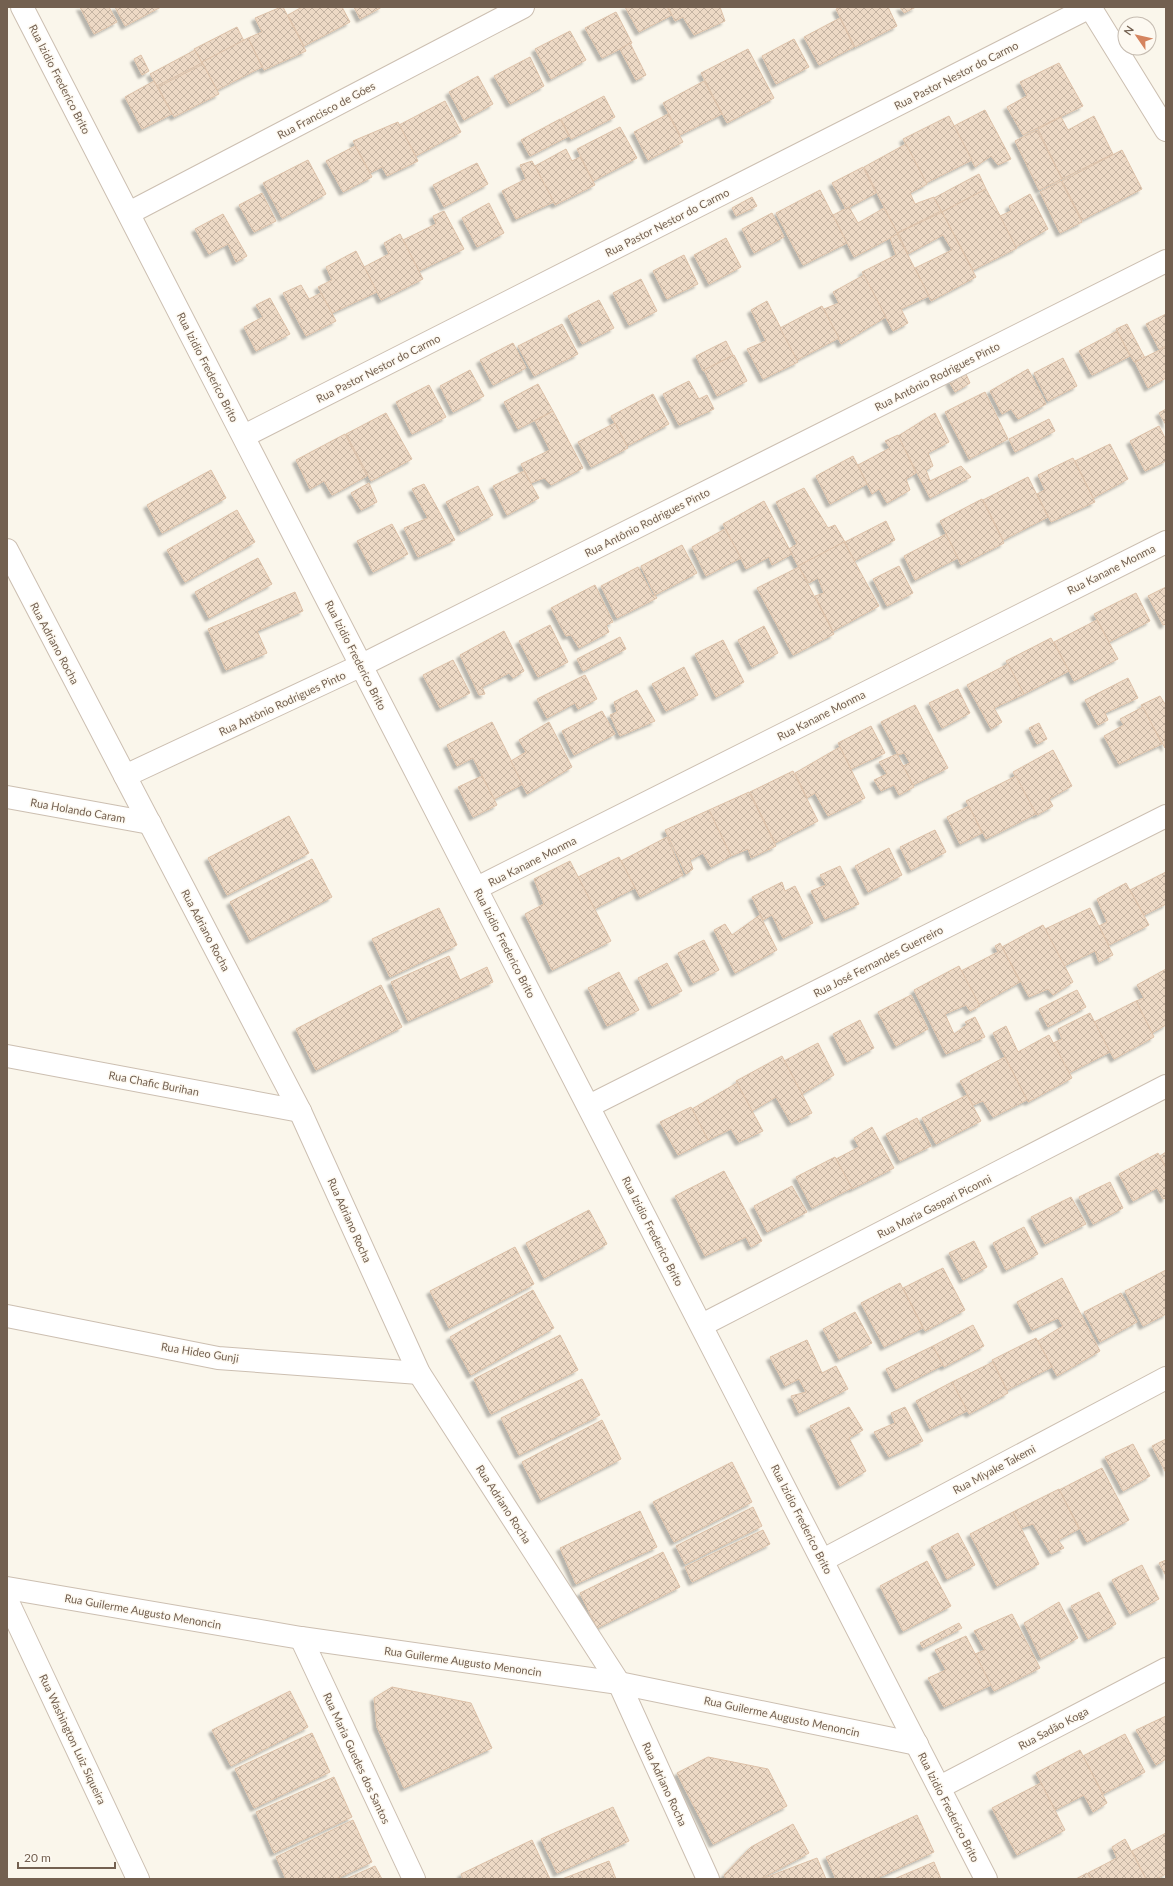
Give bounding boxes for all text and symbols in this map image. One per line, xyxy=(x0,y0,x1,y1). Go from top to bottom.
north arrow xyxy=(1117,16,1157,56)
street label: Rua Izidio Frederico Brito xyxy=(27,22,93,136)
text: N xyxy=(1121,23,1136,37)
street label: Rua Pastor Nestor do Carmo xyxy=(892,38,1020,112)
street label: Rua Francisco de Góes xyxy=(275,79,377,141)
street label: Rua Pastor Nestor do Carmo xyxy=(603,185,731,259)
street label: Rua Izidio Frederico Brito xyxy=(175,310,241,424)
street label: Rua Pastor Nestor do Carmo xyxy=(314,331,442,405)
street label: Rua Antônio Rodrigues Pinto xyxy=(872,339,1002,413)
street label: Rua Antônio Rodrigues Pinto xyxy=(582,485,712,559)
street label: Rua Kanane Monma xyxy=(1065,541,1157,597)
street label: Rua Izidio Frederico Brito xyxy=(323,598,389,712)
street label: Rua Adriano Rocha xyxy=(28,600,82,686)
street label: Rua Antônio Rodrigues Pinto xyxy=(217,668,347,738)
street label: Rua Kanane Monma xyxy=(775,687,867,743)
street label: Rua Holando Caram xyxy=(29,795,127,825)
street label: Rua Kanane Monma xyxy=(486,833,578,889)
street label: Rua Izidio Frederico Brito xyxy=(472,886,538,1000)
street label: Rua Adriano Rocha xyxy=(179,887,233,973)
street label: Rua José Fernandes Guerreiro xyxy=(811,923,945,999)
street label: Rua Chafic Burihan xyxy=(108,1068,200,1098)
street label: Rua Maria Gaspari Piconni xyxy=(875,1171,994,1240)
street label: Rua Izidio Frederico Brito xyxy=(620,1174,686,1288)
street label: Rua Adriano Rocha xyxy=(326,1176,374,1264)
street label: Rua Hideo Gunji xyxy=(160,1339,240,1365)
street label: Rua Miyake Takemi xyxy=(950,1442,1038,1496)
street label: Rua Adriano Rocha xyxy=(474,1462,534,1546)
street label: Rua Izidio Frederico Brito xyxy=(769,1462,835,1576)
street label: Rua Guilerme Augusto Menoncin xyxy=(64,1591,222,1631)
street label: Rua Guilerme Augusto Menoncin xyxy=(383,1644,543,1678)
street label: Rua Washington Luiz Siqueira xyxy=(37,1672,109,1806)
street label: Rua Maria Guedes dos Santos xyxy=(321,1690,393,1826)
street label: Rua Guilerme Augusto Menoncin xyxy=(703,1693,861,1739)
street label: Rua Sadão Koga xyxy=(1016,1704,1090,1752)
street label: Rua Adriano Rocha xyxy=(640,1740,690,1828)
street label: Rua Izidio Frederico Brito xyxy=(916,1750,982,1864)
scale bar xyxy=(18,1844,115,1870)
text: 20 m xyxy=(24,1850,51,1865)

